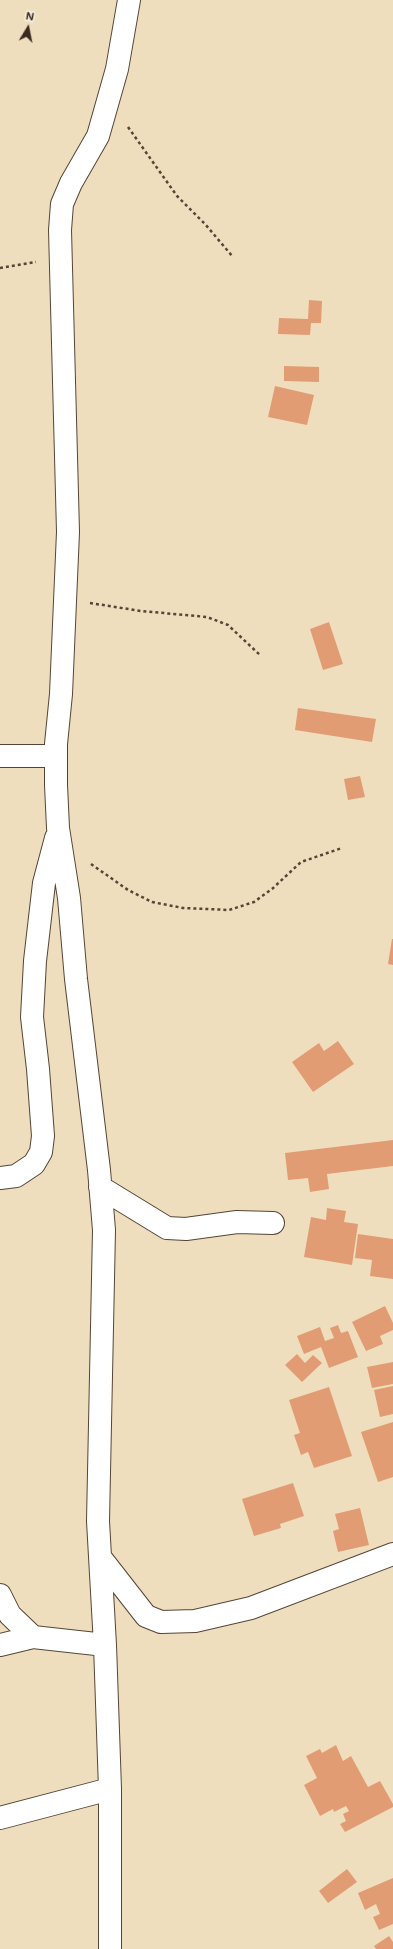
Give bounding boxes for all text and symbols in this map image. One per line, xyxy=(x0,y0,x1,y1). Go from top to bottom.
north arrow xyxy=(8,8,48,48)
text: N xyxy=(25,8,36,24)

